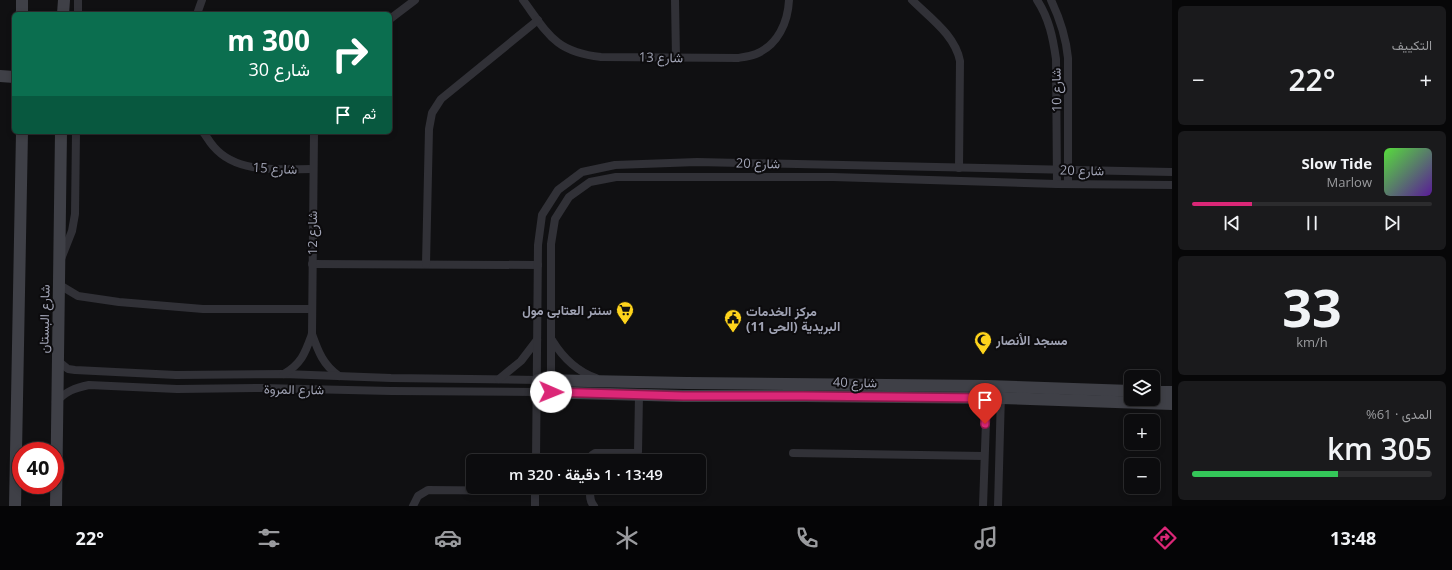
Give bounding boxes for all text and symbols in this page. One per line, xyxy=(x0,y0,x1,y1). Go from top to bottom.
text: 300 m xyxy=(227,21,310,59)
icon: right xyxy=(324,28,376,80)
text: التكييف xyxy=(1392,36,1432,54)
street label: شارع 13 xyxy=(639,48,683,67)
text: شارع 30 xyxy=(249,57,310,81)
text: 22° xyxy=(1288,59,1336,100)
text: − xyxy=(1192,64,1205,94)
text: + xyxy=(1419,64,1432,94)
street label: شارع 10 xyxy=(1047,68,1066,112)
text: ثم xyxy=(362,103,376,123)
icon: arrive xyxy=(332,104,354,126)
text: Slow Tide xyxy=(1302,153,1372,173)
street label: شارع 20 xyxy=(736,154,780,173)
street label: شارع 15 xyxy=(252,158,298,179)
street label: شارع 20 xyxy=(1060,161,1104,180)
text: Marlow xyxy=(1327,173,1372,191)
street label: شارع 12 xyxy=(303,211,322,255)
icon: previous xyxy=(1221,212,1243,234)
icon: pause xyxy=(1301,212,1323,234)
icon: next xyxy=(1381,212,1403,234)
text: 33 xyxy=(1282,271,1342,342)
street label: شارع البستان xyxy=(34,284,55,354)
supermarket icon: سنتر العتابى مول xyxy=(615,300,635,325)
place label: سنتر العتابى مول xyxy=(522,301,612,319)
place label: مركز الخدمات البريدية (الحى 11) xyxy=(746,302,840,335)
public building icon: مركز الخدمات البريدية (الحى 11) xyxy=(723,308,743,333)
mosque icon: مسجد الأنصار xyxy=(973,330,993,355)
place label: مسجد الأنصار xyxy=(995,331,1068,349)
text: km/h xyxy=(1296,333,1328,351)
map controls xyxy=(1124,370,1160,494)
button: layers xyxy=(1124,370,1160,406)
position arrow xyxy=(530,371,572,413)
street label: شارع 40 xyxy=(833,373,877,392)
street label: شارع المروة xyxy=(264,379,324,400)
pin xyxy=(968,383,1002,424)
icon: arrive xyxy=(974,389,996,411)
text: المدى · 61% xyxy=(1366,405,1432,423)
button: + xyxy=(1124,414,1160,450)
text: 305 km xyxy=(1327,428,1432,469)
speed limit sign: 40 xyxy=(12,442,64,494)
button: − xyxy=(1124,458,1160,494)
text: 13:49 · 1 دقيقة · 320 m xyxy=(509,464,663,484)
icon: filters xyxy=(255,524,283,552)
icon: car xyxy=(434,524,462,552)
icon: climate xyxy=(613,524,641,552)
icon: phone xyxy=(793,524,821,552)
icon: music xyxy=(972,524,1000,552)
icon: directions xyxy=(1151,524,1179,552)
text: 22° xyxy=(76,526,104,550)
text: 13:48 xyxy=(1330,526,1376,550)

